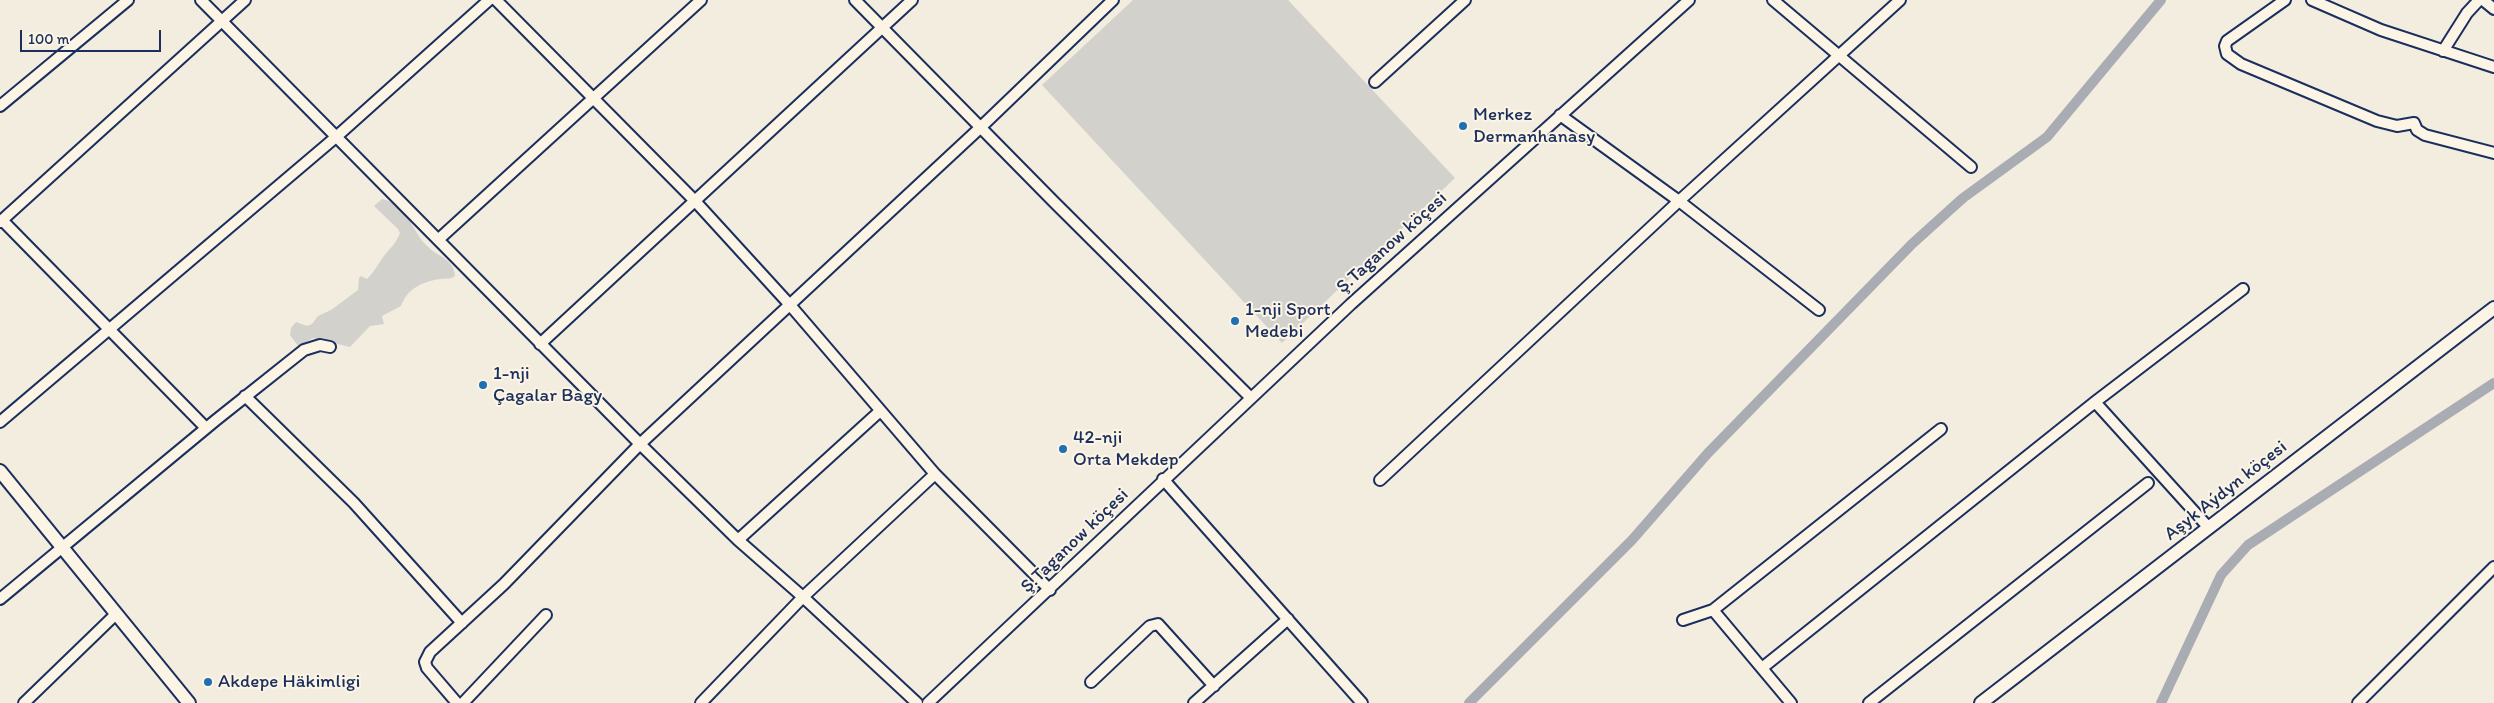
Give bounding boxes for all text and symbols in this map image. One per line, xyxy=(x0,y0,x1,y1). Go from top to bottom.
scale bar xyxy=(22,20,164,52)
text: 100 m xyxy=(28,30,69,48)
place label: Merkez Dermanhanasy xyxy=(1473,104,1595,148)
marker: Merkez Dermanhanasy xyxy=(1457,120,1469,132)
street label: Ş.Taganow köçesi xyxy=(1332,187,1452,299)
place label: 1-nji Sport Medebi xyxy=(1245,299,1331,343)
marker: 1-nji Sport Medebi xyxy=(1229,315,1241,327)
place label: 1-nji Çagalar Bagy xyxy=(493,363,602,407)
marker: 1-nji Çagalar Bagy xyxy=(477,379,489,391)
place label: 42-nji Orta Mekdep xyxy=(1073,427,1179,471)
street label: Aşyk Aýdyn köçesi xyxy=(2160,436,2292,546)
marker: 42-nji Orta Mekdep xyxy=(1057,443,1069,455)
street label: Ş.Taganow köçesi xyxy=(1016,484,1134,598)
place label: Akdepe Häkimligi xyxy=(218,671,360,693)
marker: Akdepe Häkimligi xyxy=(202,676,214,688)

